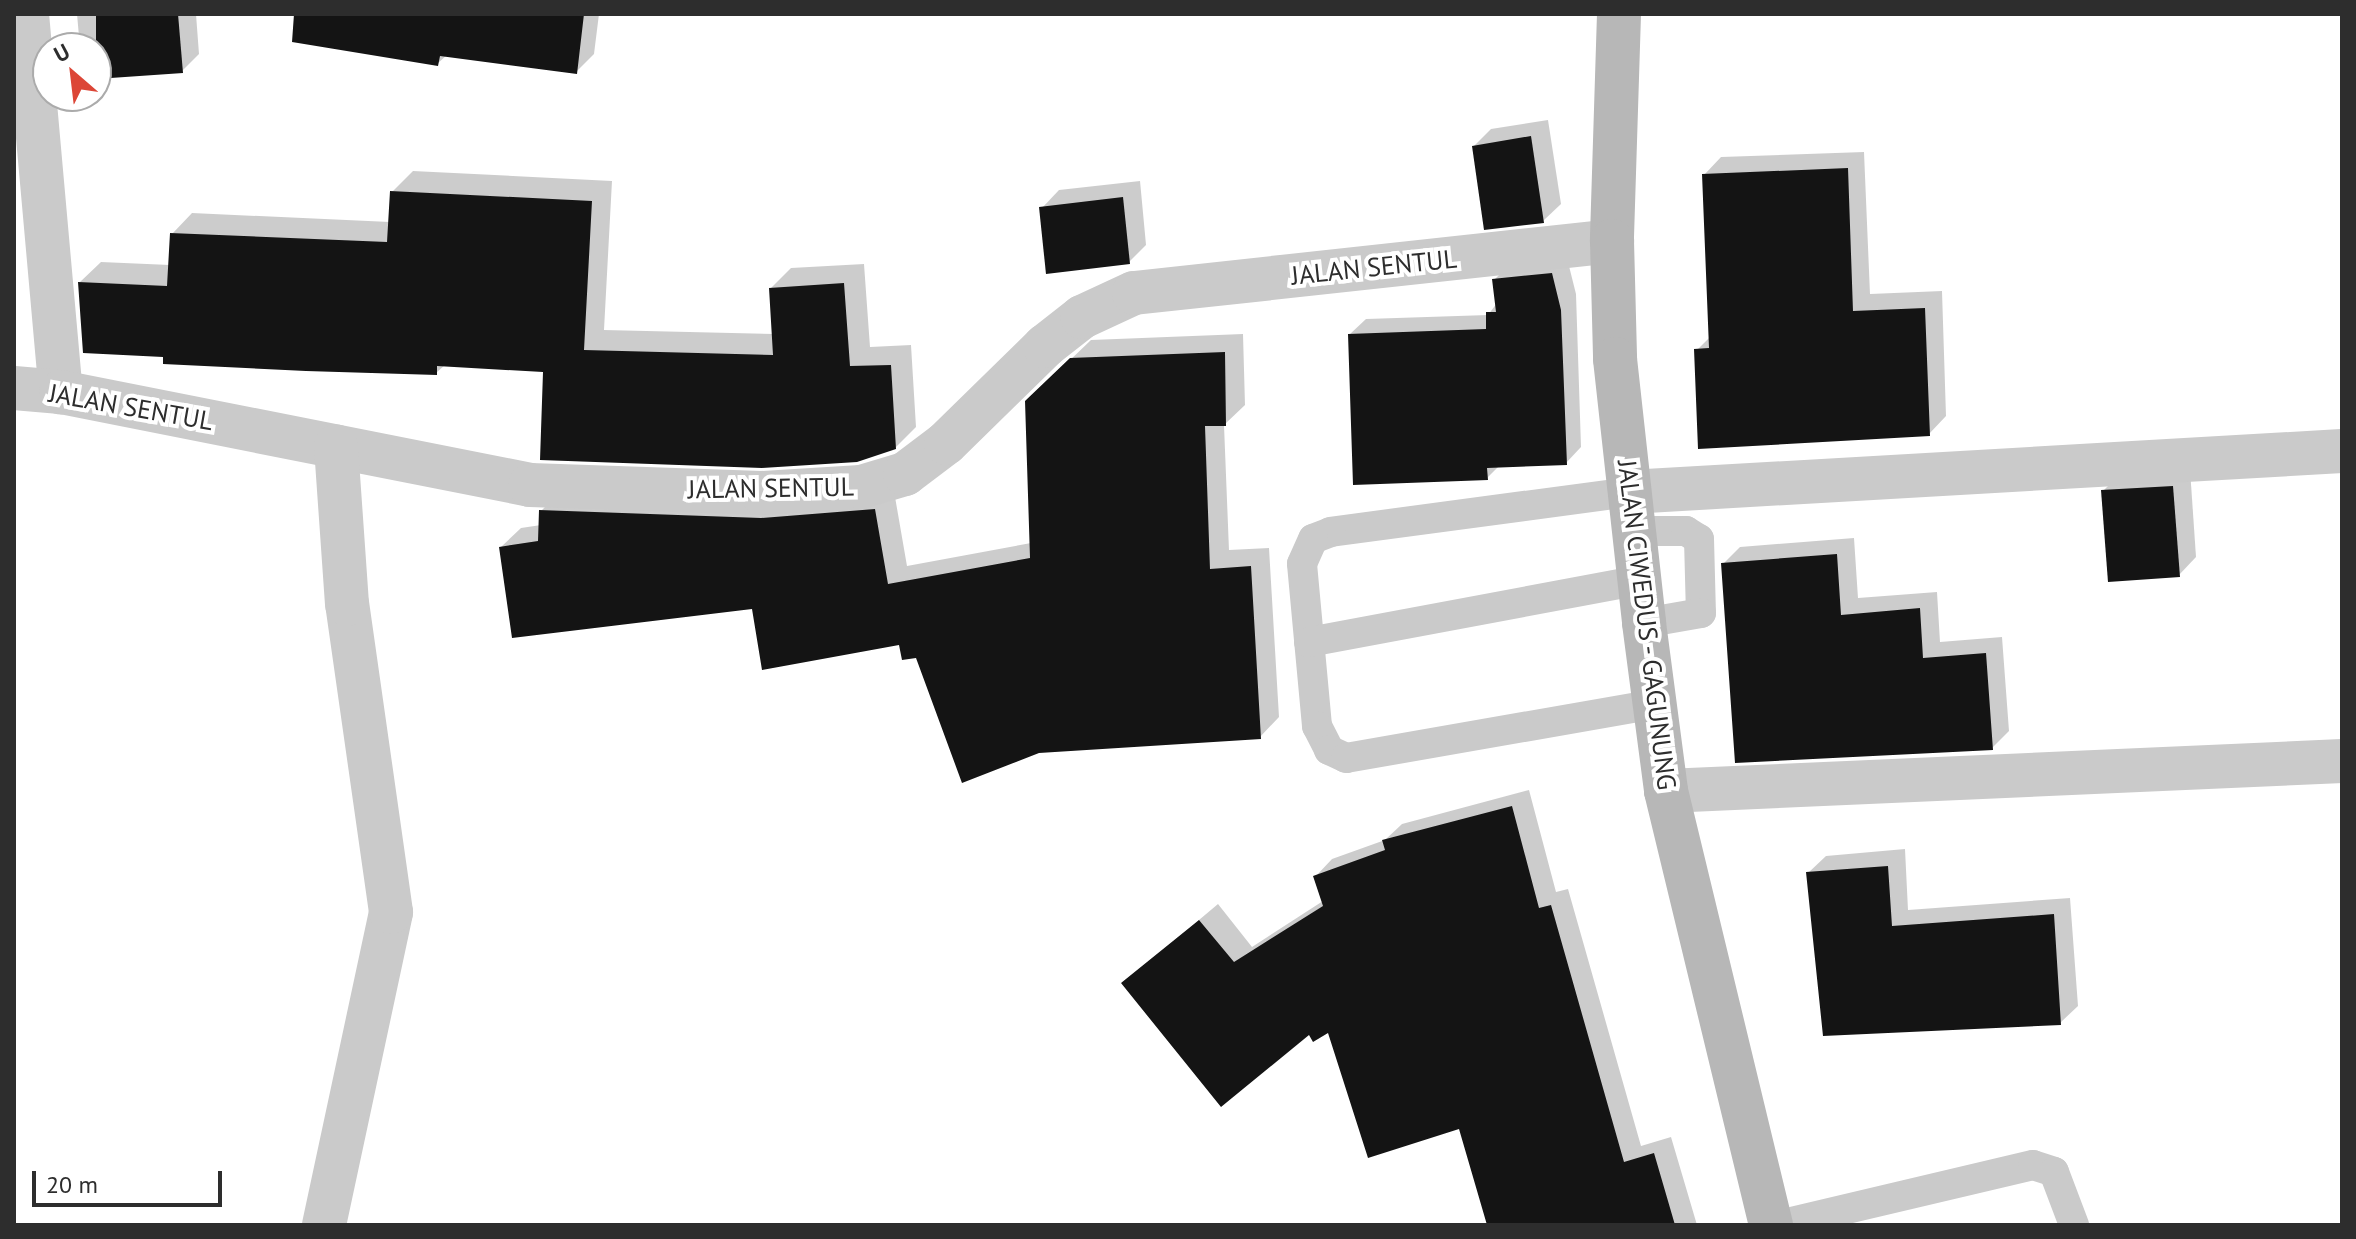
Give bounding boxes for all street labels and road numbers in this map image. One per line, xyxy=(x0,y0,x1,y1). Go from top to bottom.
street label: JALAN SENTUL xyxy=(1290,243,1458,291)
street label: JALAN SENTUL xyxy=(47,377,215,437)
street label: JALAN CIWEDUS - GAGUNUNG xyxy=(1611,456,1683,794)
street label: JALAN SENTUL xyxy=(688,471,854,505)

